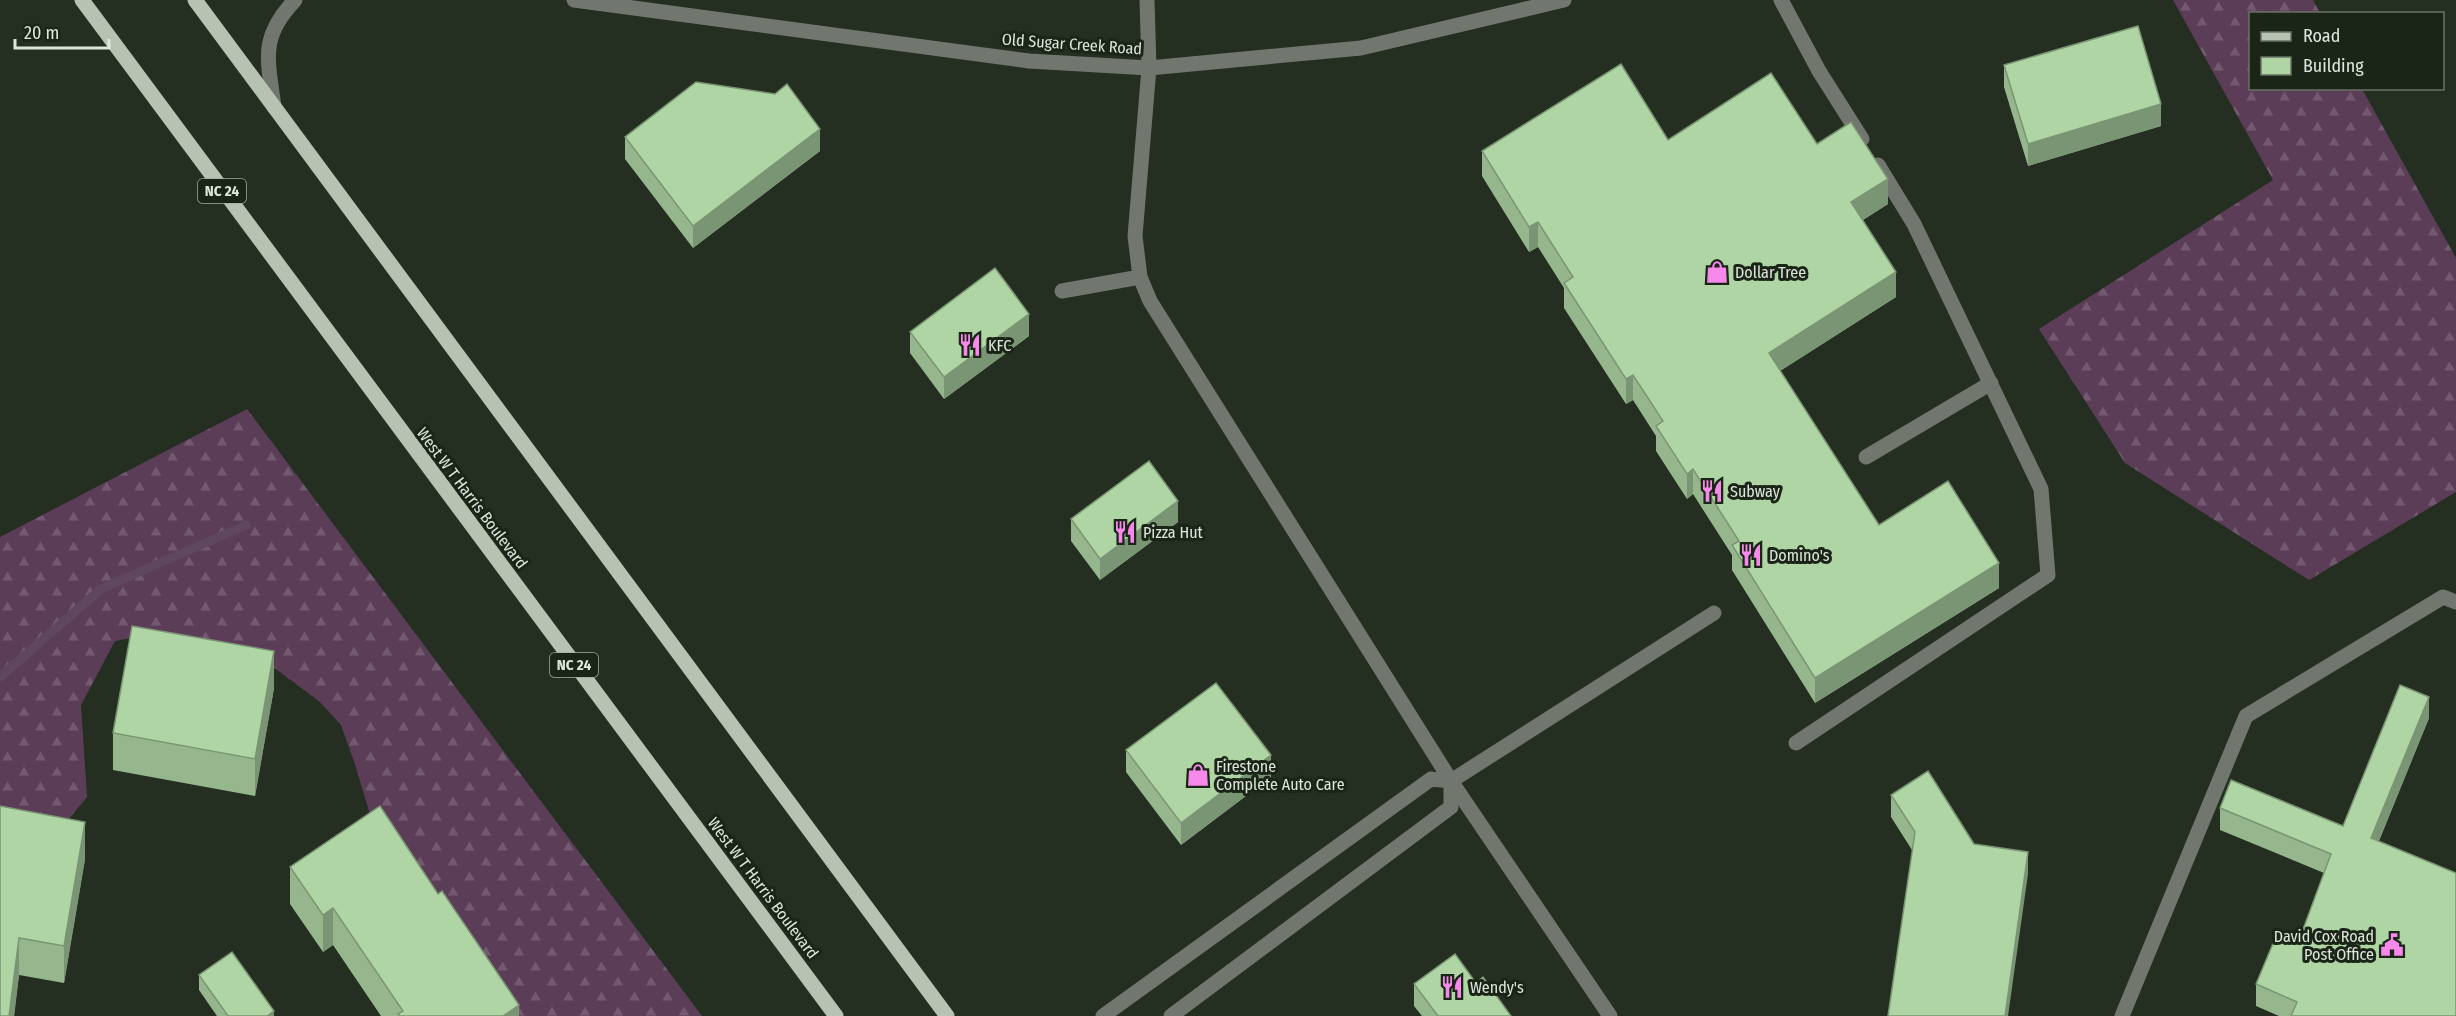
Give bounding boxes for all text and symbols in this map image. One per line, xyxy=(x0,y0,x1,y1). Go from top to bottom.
scale bar xyxy=(15,12,110,50)
legend xyxy=(2249,12,2444,90)
text: 20 m xyxy=(24,22,59,44)
text: Road xyxy=(2303,25,2340,47)
street label: Old Sugar Creek Road xyxy=(1001,30,1143,58)
text: Building xyxy=(2303,55,2364,77)
road number: NC 24 xyxy=(198,179,246,203)
shop icon: Dollar Tree xyxy=(1704,259,1730,285)
place label: Dollar Tree xyxy=(1735,263,1806,282)
restaurant icon: KFC xyxy=(957,332,983,358)
place label: KFC xyxy=(988,336,1011,355)
street label: West W T Harris Boulevard xyxy=(413,424,531,572)
restaurant icon: Subway xyxy=(1699,478,1725,504)
place label: Subway xyxy=(1730,482,1781,501)
restaurant icon: Pizza Hut xyxy=(1112,519,1138,545)
place label: Pizza Hut xyxy=(1143,523,1204,542)
restaurant icon: Domino's xyxy=(1738,542,1764,568)
place label: Domino's xyxy=(1769,546,1830,565)
road number: NC 24 xyxy=(550,653,598,677)
place label: Firestone Complete Auto Care xyxy=(1216,757,1345,794)
shop icon: Firestone Complete Auto Care xyxy=(1185,762,1211,788)
street label: West W T Harris Boulevard xyxy=(704,814,822,962)
place label: David Cox Road Post Office xyxy=(2274,927,2374,964)
public building icon: David Cox Road Post Office xyxy=(2379,932,2405,958)
restaurant icon: Wendy's xyxy=(1439,974,1465,1000)
place label: Wendy's xyxy=(1470,978,1524,997)

